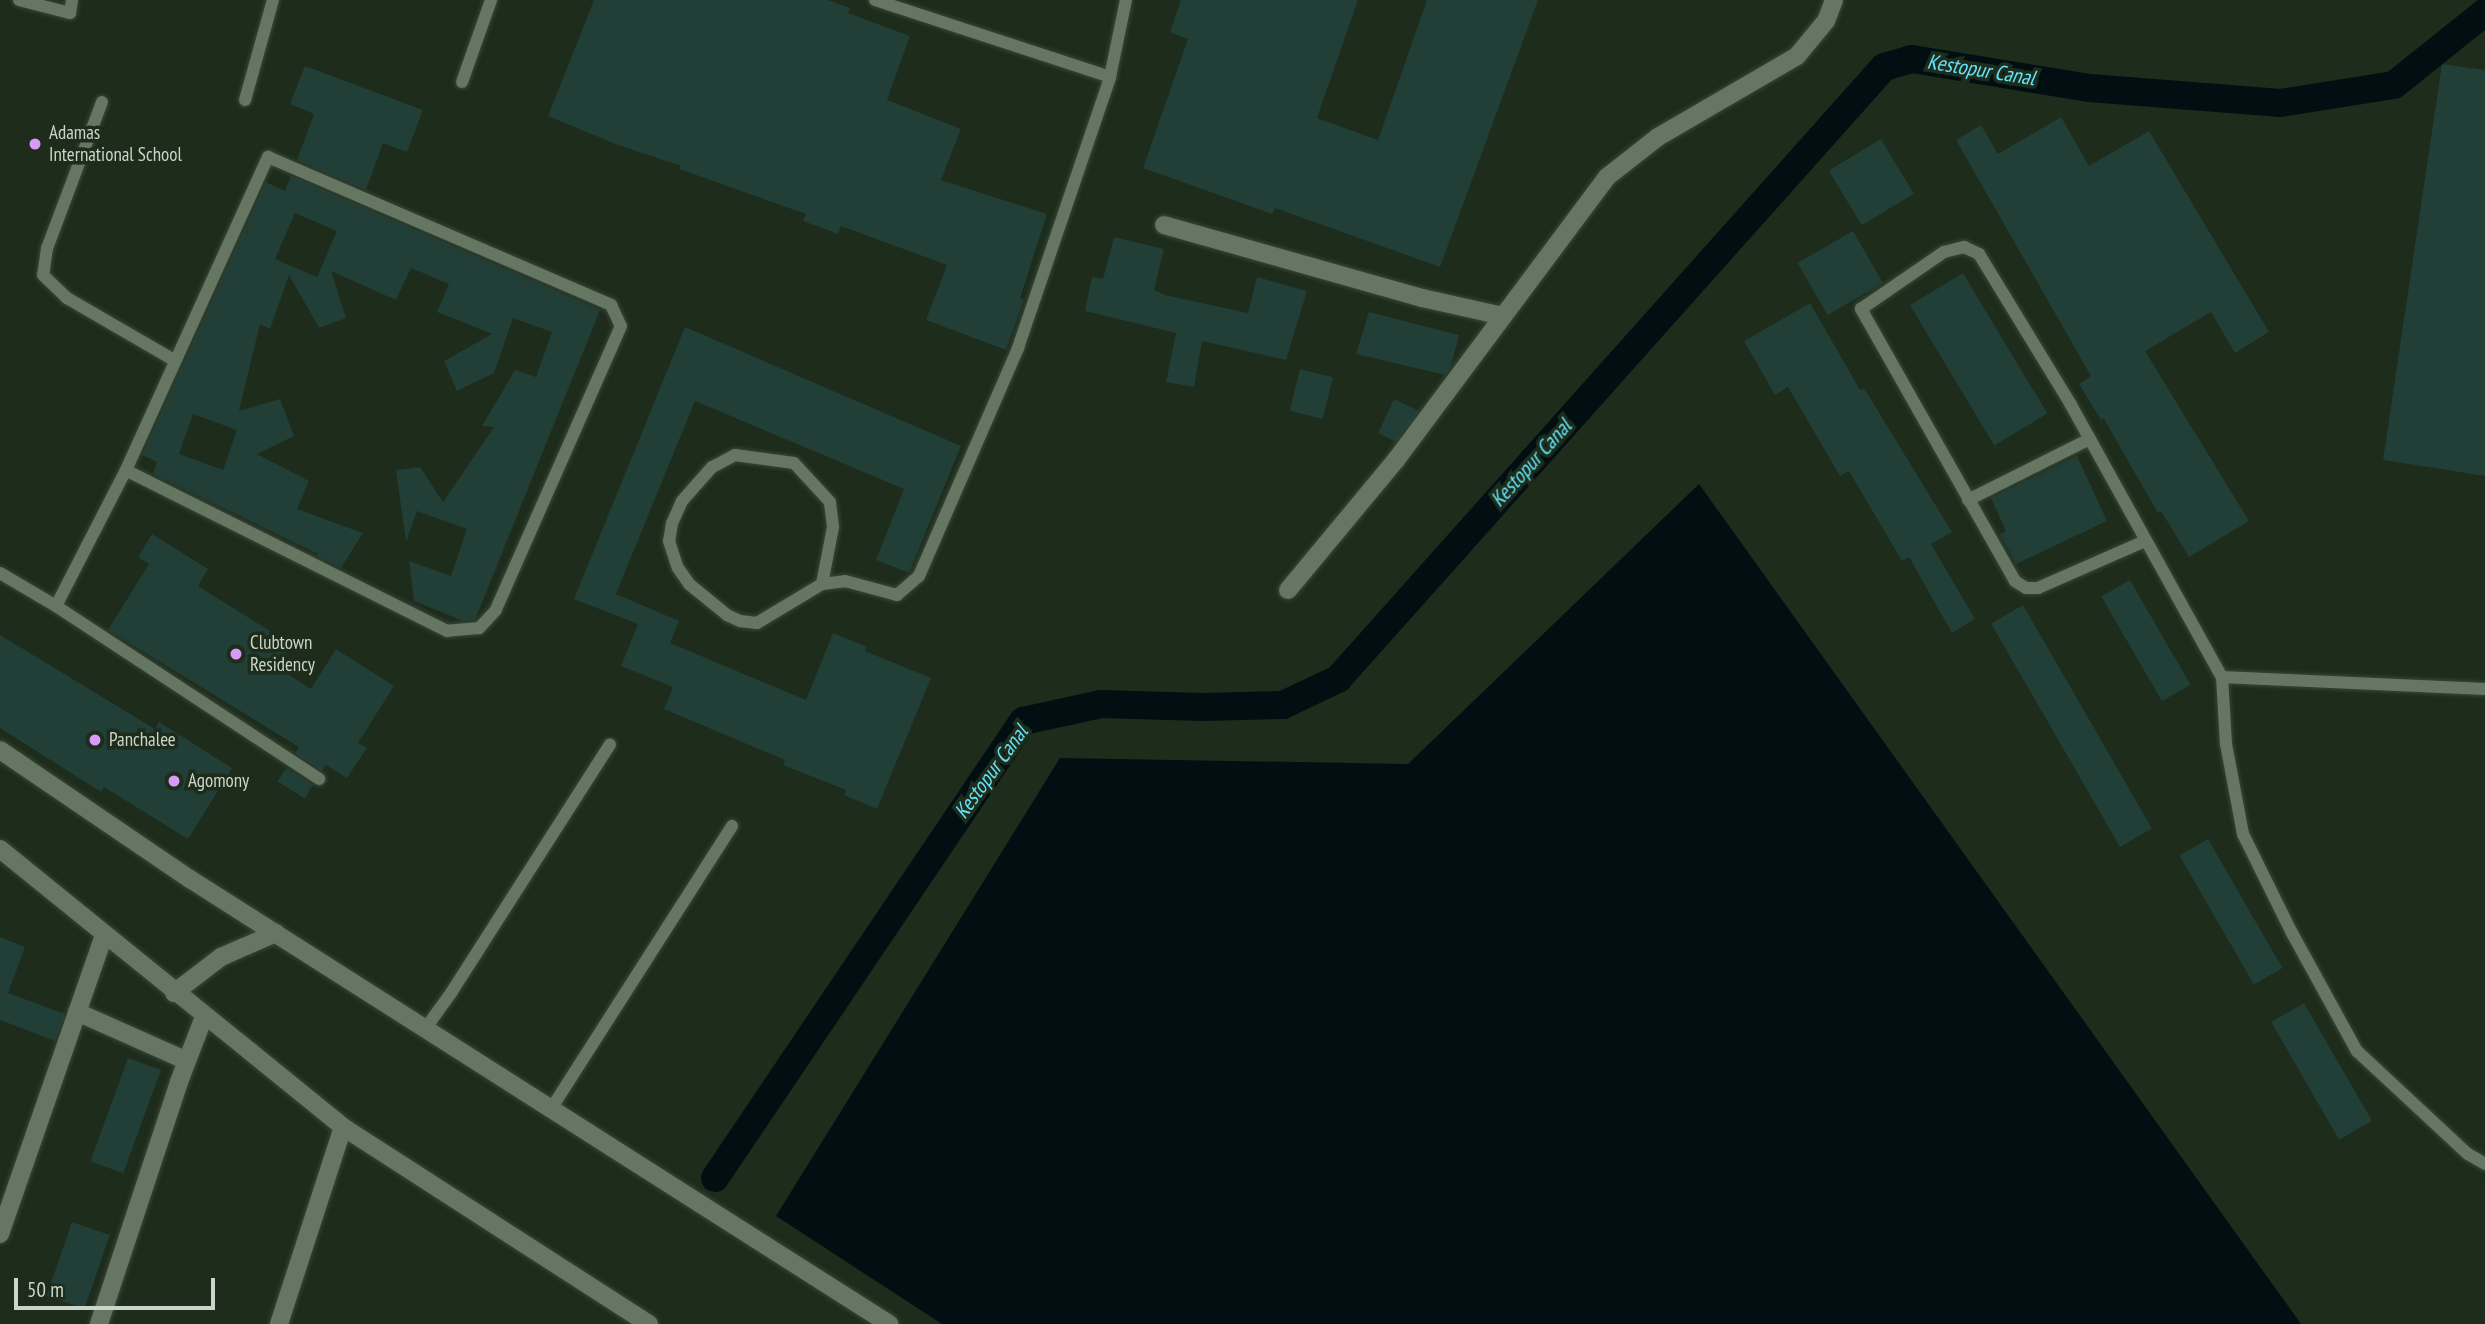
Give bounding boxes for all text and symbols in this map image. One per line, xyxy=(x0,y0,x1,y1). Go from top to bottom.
water label: Kestopur Canal xyxy=(1925,49,2037,91)
place label: Adamas International School xyxy=(49,122,182,166)
marker: Adamas International School xyxy=(27,136,43,152)
water label: Kestopur Canal xyxy=(1485,414,1577,512)
place label: Clubtown Residency xyxy=(250,632,315,676)
marker: Clubtown Residency xyxy=(228,646,244,662)
water label: Kestopur Canal xyxy=(949,721,1033,823)
place label: Panchalee xyxy=(109,729,176,751)
marker: Panchalee xyxy=(87,732,103,748)
place label: Agomony xyxy=(188,770,249,792)
marker: Agomony xyxy=(166,773,182,789)
scale bar xyxy=(18,1264,219,1308)
text: 50 m xyxy=(27,1276,64,1303)

